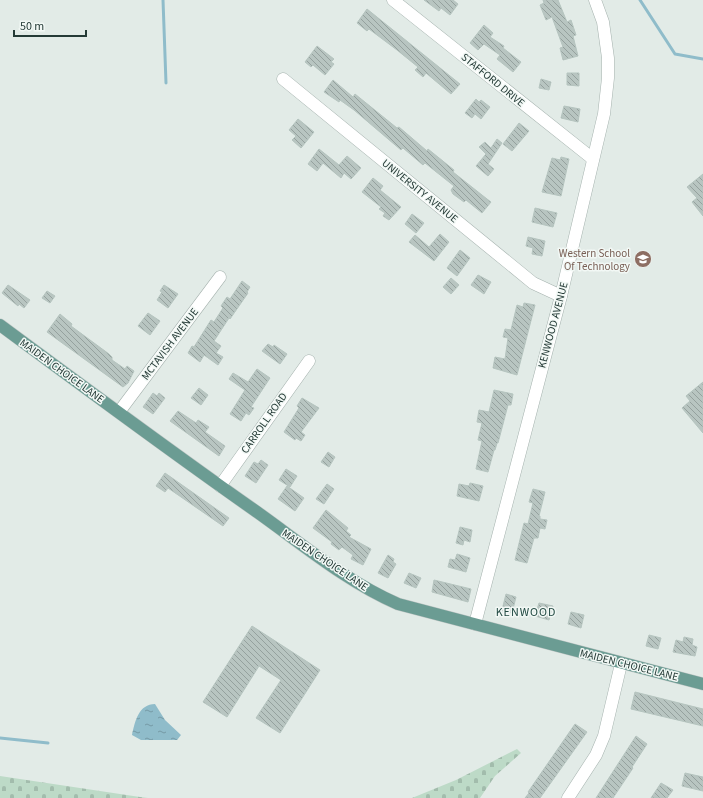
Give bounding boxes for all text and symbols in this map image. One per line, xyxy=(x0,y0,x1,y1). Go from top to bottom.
scale bar xyxy=(14,12,86,38)
text: 50 m xyxy=(20,18,44,35)
street label: STAFFORD DRIVE xyxy=(458,50,528,110)
street label: UNIVERSITY AVENUE xyxy=(379,156,461,227)
place label: Western School Of Technology xyxy=(559,246,630,274)
school or university icon: Western School Of Technology xyxy=(633,249,653,269)
street label: KENWOOD AVENUE xyxy=(534,280,572,370)
street label: MCTAVISH AVENUE xyxy=(138,305,202,383)
street label: MAIDEN CHOICE LANE xyxy=(17,335,107,407)
street label: CARROLL ROAD xyxy=(237,389,291,456)
street label: MAIDEN CHOICE LANE xyxy=(279,526,371,595)
district label: KENWOOD xyxy=(496,604,556,621)
street label: MAIDEN CHOICE LANE xyxy=(578,646,680,685)

